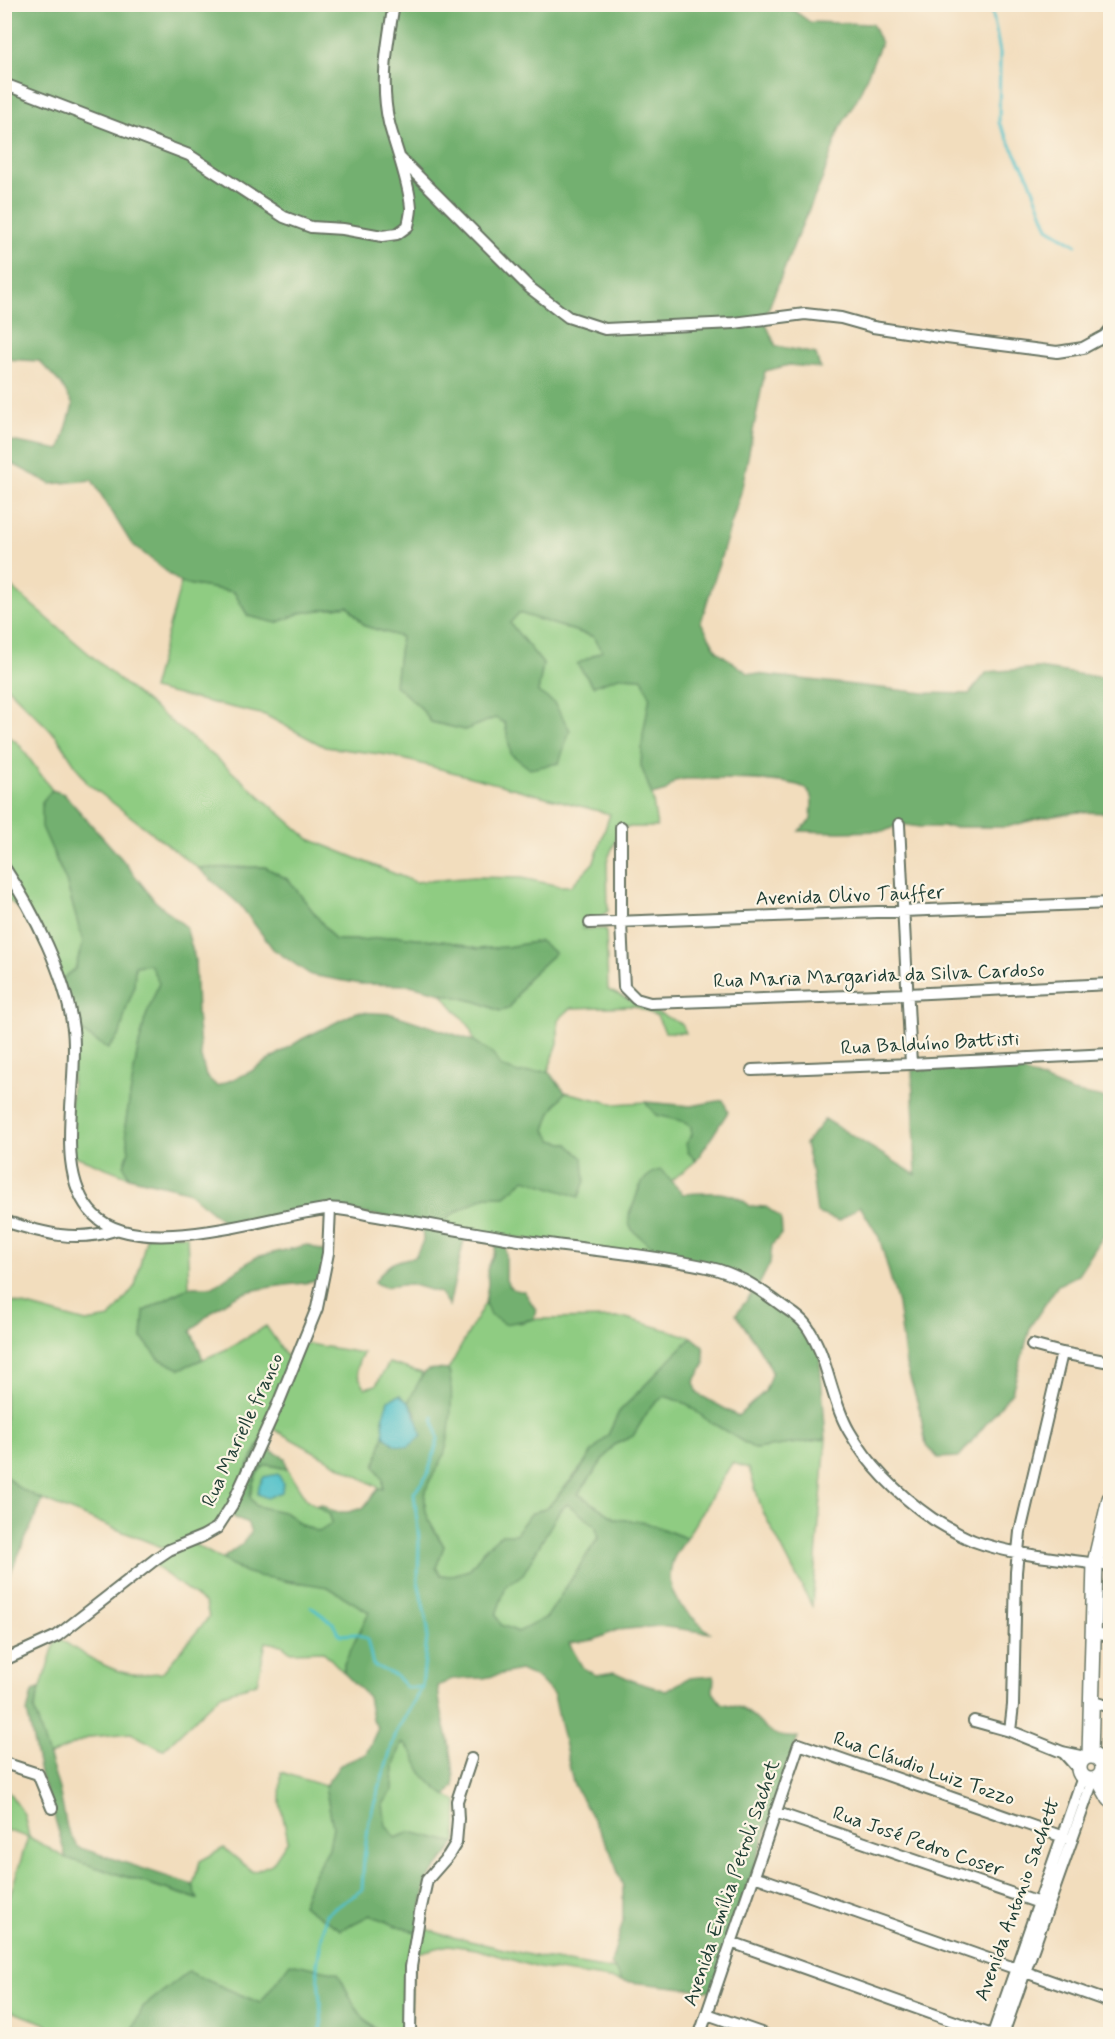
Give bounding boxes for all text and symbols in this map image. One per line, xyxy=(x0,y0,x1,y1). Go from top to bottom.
street label: Avenida Olivo Tauffer xyxy=(755,879,946,913)
street label: Rua Maria Margarida da Silva Cardoso xyxy=(713,957,1045,996)
street label: Rua Balduíno Battisti xyxy=(840,1026,1020,1062)
street label: Rua Marielle franco xyxy=(196,1349,290,1511)
street label: Rua Cláudio Luiz Tozzo xyxy=(830,1725,1018,1813)
street label: Avenida Emília Petroli Sachet xyxy=(677,1756,787,2010)
street label: Avenida Antonio Sachett xyxy=(968,1793,1068,2005)
street label: Rua José Pedro Coser xyxy=(829,1800,1008,1884)

